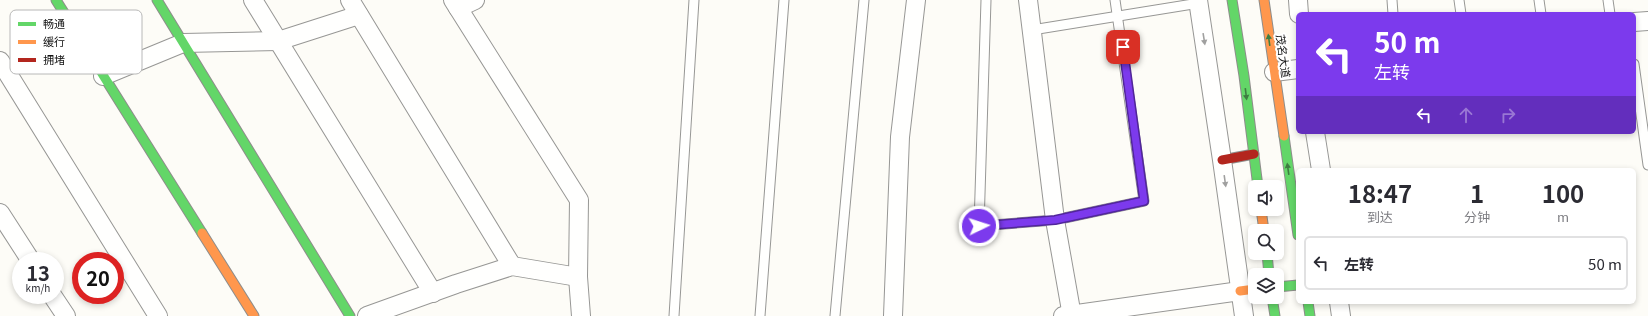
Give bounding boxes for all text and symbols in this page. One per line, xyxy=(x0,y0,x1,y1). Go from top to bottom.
legend xyxy=(10,10,142,74)
text: 畅通 xyxy=(43,15,65,31)
text: 50 m xyxy=(1374,21,1440,61)
icon: left xyxy=(1308,28,1360,80)
pin xyxy=(1106,30,1140,64)
one-way arrow xyxy=(1201,32,1207,45)
text: 缓行 xyxy=(43,33,65,49)
street label: 茂名大道 xyxy=(1273,33,1295,79)
one-way arrow xyxy=(1266,34,1272,46)
icon: arrive xyxy=(1112,36,1134,58)
text: 拥堵 xyxy=(43,51,65,67)
text: 左转 xyxy=(1374,58,1410,84)
one-way arrow xyxy=(1242,88,1249,100)
icon: left xyxy=(1413,104,1435,126)
icon: ahead xyxy=(1455,104,1477,126)
icon: right xyxy=(1497,104,1519,126)
one-way arrow xyxy=(1285,162,1291,175)
one-way arrow xyxy=(1222,175,1228,187)
text: 18:47 xyxy=(1348,175,1412,210)
text: 1 xyxy=(1470,175,1484,210)
text: 100 xyxy=(1542,175,1584,210)
map controls xyxy=(1248,180,1284,304)
button: sound xyxy=(1248,180,1284,216)
position arrow xyxy=(958,205,1000,247)
text: 到达 xyxy=(1367,207,1393,226)
text: 分钟 xyxy=(1464,207,1490,226)
text: m xyxy=(1557,207,1569,226)
button: search xyxy=(1248,224,1284,260)
speed limit sign: 20 xyxy=(72,252,124,304)
icon: left xyxy=(1310,252,1332,274)
text: 左转 xyxy=(1344,253,1374,274)
text: 50 m xyxy=(1588,253,1622,274)
text: 13 xyxy=(26,258,50,287)
button: layers xyxy=(1248,268,1284,304)
text: km/h xyxy=(26,280,50,295)

